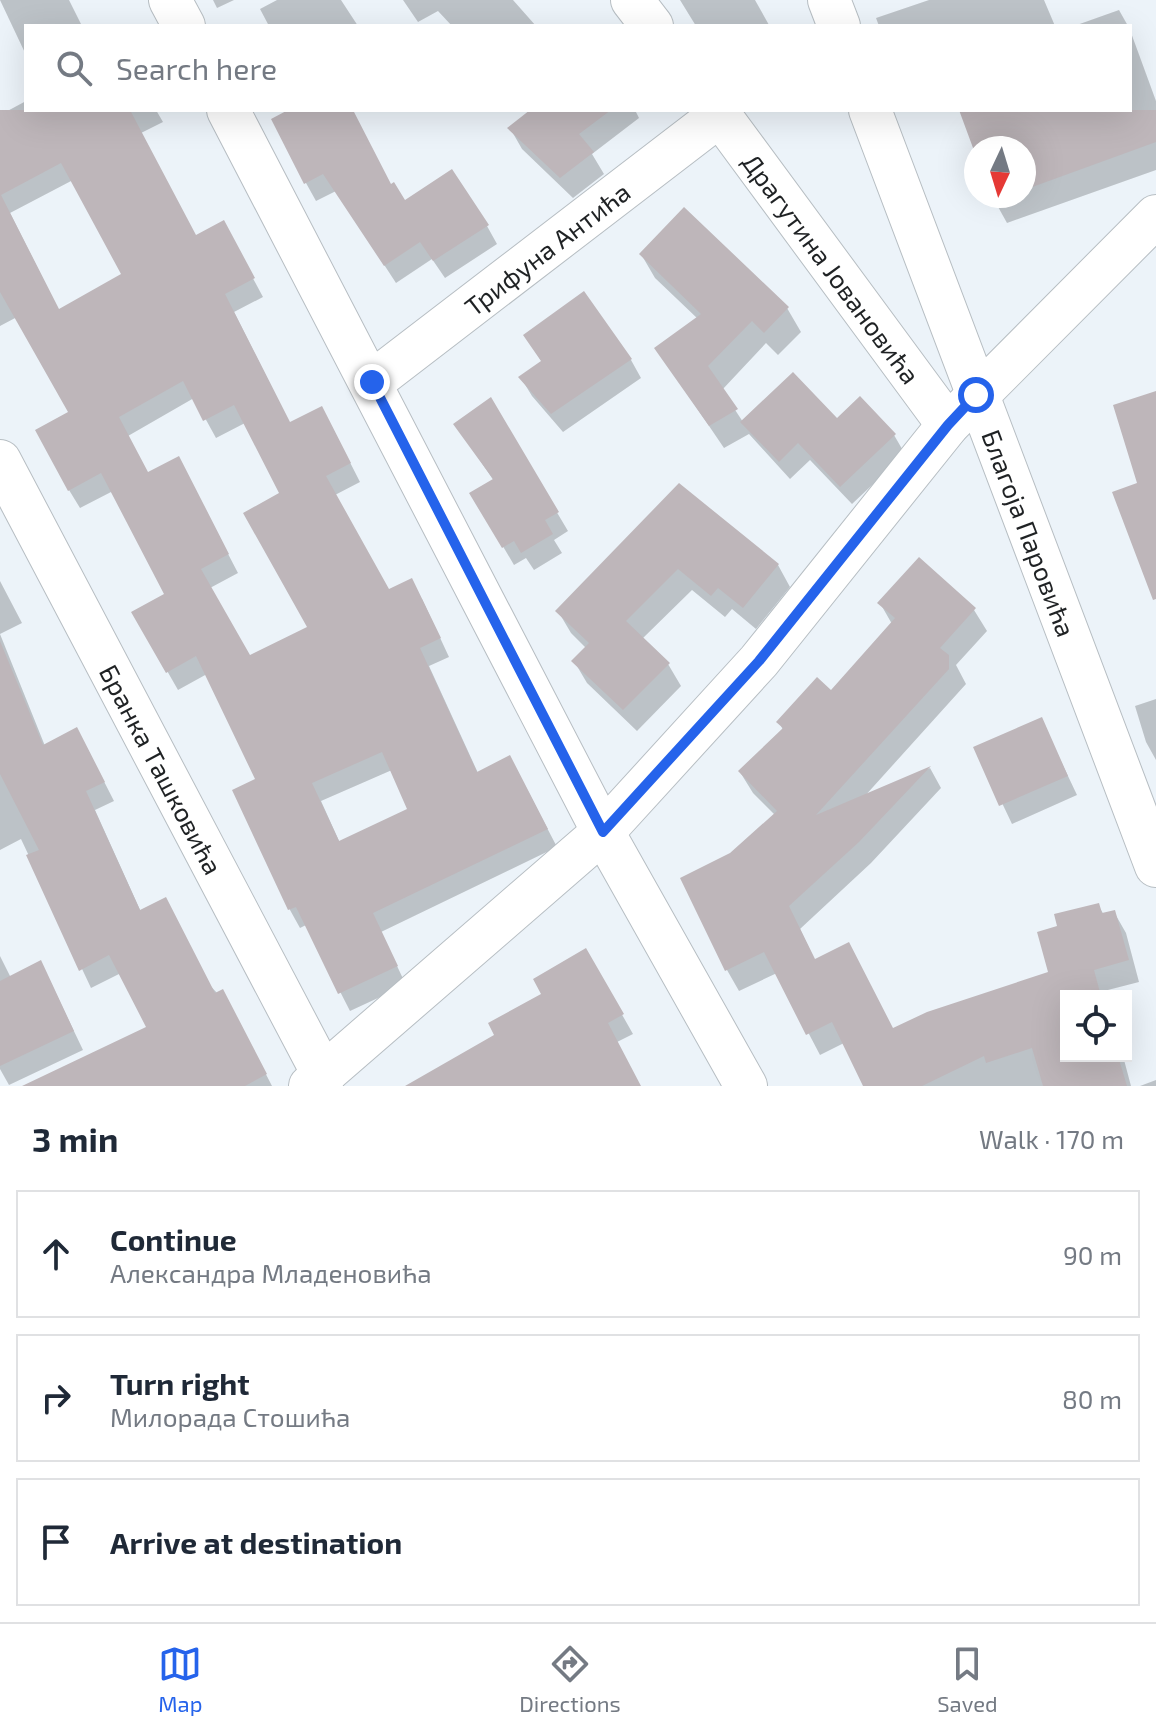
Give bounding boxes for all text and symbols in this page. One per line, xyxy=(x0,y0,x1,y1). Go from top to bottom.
search box xyxy=(24,24,1132,112)
icon: search xyxy=(52,46,96,90)
text: Search here xyxy=(116,50,277,86)
north arrow xyxy=(964,136,1036,208)
street label: Драгутина Јовановића xyxy=(737,147,927,389)
street label: Трифуна Антића xyxy=(458,175,635,321)
route end xyxy=(354,364,390,400)
route start xyxy=(958,377,994,413)
street label: Благоја Паровића xyxy=(977,425,1083,641)
street label: Бранка Ташковића xyxy=(94,659,230,879)
map controls xyxy=(1060,990,1132,1062)
button: locate xyxy=(1060,990,1132,1062)
text: 3 min xyxy=(32,1118,118,1159)
text: Walk · 170 m xyxy=(979,1123,1124,1154)
text: Continue xyxy=(110,1221,237,1257)
icon: ahead xyxy=(34,1232,78,1276)
text: 90 m xyxy=(1063,1239,1122,1270)
text: Александра Младеновића xyxy=(110,1257,432,1288)
text: Turn right xyxy=(110,1365,250,1401)
icon: right xyxy=(34,1376,78,1420)
text: 80 m xyxy=(1062,1383,1122,1414)
text: Милорада Стошића xyxy=(110,1401,350,1432)
icon: arrive xyxy=(34,1520,78,1564)
text: Arrive at destination xyxy=(110,1524,402,1560)
tab: Map xyxy=(158,1642,202,1716)
tab: Directions xyxy=(519,1642,621,1716)
tab: Saved xyxy=(937,1642,998,1716)

